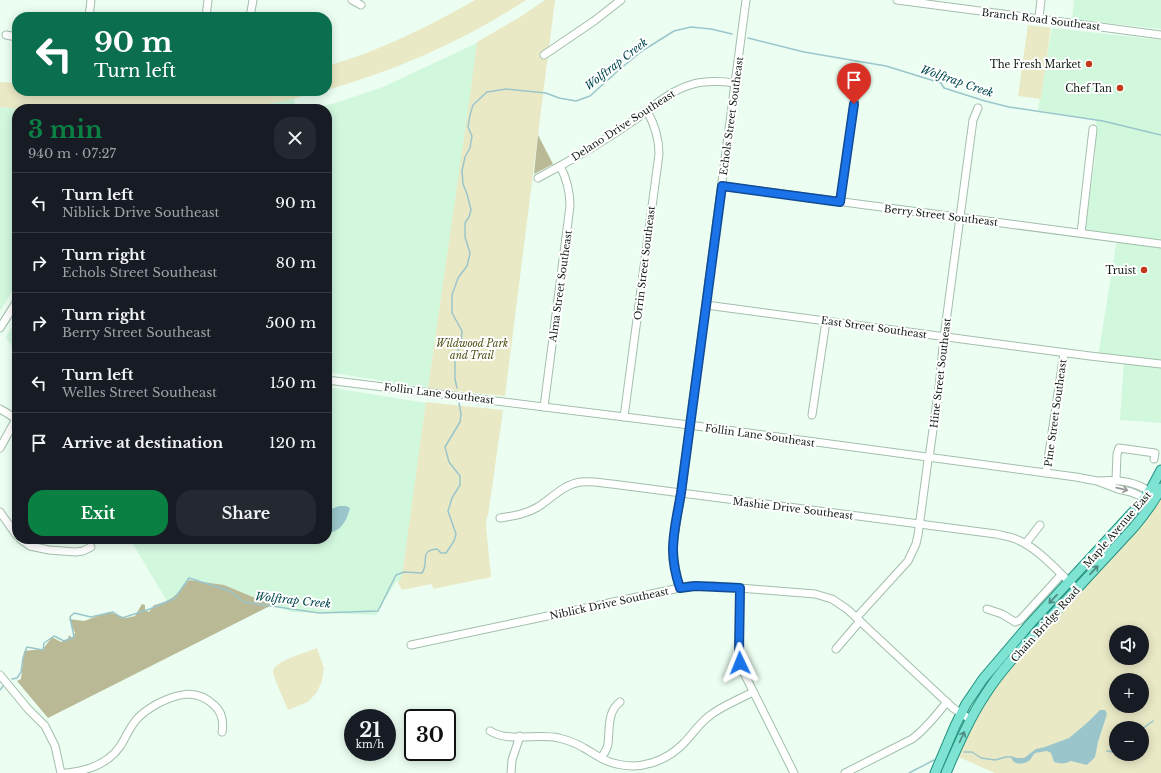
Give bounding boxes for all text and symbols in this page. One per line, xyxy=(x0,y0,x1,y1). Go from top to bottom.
street label: Branch Road Southeast xyxy=(981,6,1101,33)
text: 90 m xyxy=(94,25,172,60)
icon: left xyxy=(28,28,80,80)
water label: Wolftrap Creek xyxy=(582,35,651,93)
street label: Echols Street Southeast xyxy=(717,56,746,176)
place label: The Fresh Market xyxy=(990,58,1081,71)
marker: The Fresh Market xyxy=(1084,59,1094,69)
text: Turn left xyxy=(94,60,176,82)
water label: Wolftrap Creek xyxy=(919,62,996,100)
pin xyxy=(837,63,871,104)
icon: arrive xyxy=(843,69,865,91)
place label: Chef Tan xyxy=(1065,82,1112,95)
marker: Chef Tan xyxy=(1115,83,1125,93)
street label: Delano Drive Southeast xyxy=(569,87,678,164)
text: 3 min xyxy=(28,115,102,144)
button: close xyxy=(274,117,316,159)
text: 940 m · 07:27 xyxy=(28,145,116,162)
text: Turn left xyxy=(62,185,133,204)
icon: left xyxy=(28,192,50,214)
text: 90 m xyxy=(275,193,316,212)
street label: Berry Street Southeast xyxy=(883,202,999,229)
text: Niblick Drive Southeast xyxy=(62,204,220,221)
street label: Orrin Street Southeast xyxy=(631,205,658,321)
street label: Alma Street Southeast xyxy=(546,229,575,344)
text: Turn right xyxy=(62,245,145,264)
icon: right xyxy=(28,252,50,274)
text: 80 m xyxy=(276,253,316,272)
text: Echols Street Southeast xyxy=(62,264,217,281)
place label: Truist xyxy=(1105,264,1136,277)
marker: Truist xyxy=(1139,265,1149,275)
text: Turn right xyxy=(62,305,145,324)
icon: right xyxy=(28,312,50,334)
text: 500 m xyxy=(266,313,316,332)
street label: East Street Southeast xyxy=(820,314,928,341)
street label: Hine Street Southeast xyxy=(927,317,954,429)
text: Berry Street Southeast xyxy=(62,324,211,341)
park label: Wildwood Park and Trail xyxy=(436,337,508,362)
street label: Pine Street Southeast xyxy=(1041,358,1070,468)
text: Turn left xyxy=(62,365,133,384)
icon: left xyxy=(28,372,50,394)
text: 150 m xyxy=(270,373,316,392)
street label: Follin Lane Southeast xyxy=(383,380,495,407)
text: Welles Street Southeast xyxy=(62,384,217,401)
street label: Follin Lane Southeast xyxy=(704,421,816,450)
icon: arrive xyxy=(28,432,50,454)
text: Arrive at destination xyxy=(62,433,223,452)
text: 120 m xyxy=(269,433,316,452)
one-way arrow xyxy=(1115,486,1128,494)
street label: Maple Avenue East xyxy=(1081,488,1154,570)
button: Exit xyxy=(28,490,168,536)
button: Share xyxy=(176,490,316,536)
street label: Mashie Drive Southeast xyxy=(732,495,854,522)
one-way arrow xyxy=(1089,566,1098,576)
street label: Niblick Drive Southeast xyxy=(548,584,670,622)
street label: Chain Bridge Road xyxy=(1008,584,1083,665)
water label: Wolftrap Creek xyxy=(254,589,332,611)
one-way arrow xyxy=(1048,594,1058,604)
map controls xyxy=(1109,625,1149,761)
button: sound xyxy=(1109,625,1149,665)
position arrow xyxy=(719,642,761,684)
button: + xyxy=(1109,673,1149,713)
speed limit sign: 30 xyxy=(404,709,456,761)
text: 21 xyxy=(359,718,381,742)
button: − xyxy=(1109,721,1149,761)
one-way arrow xyxy=(959,731,966,743)
text: km/h xyxy=(356,738,384,751)

